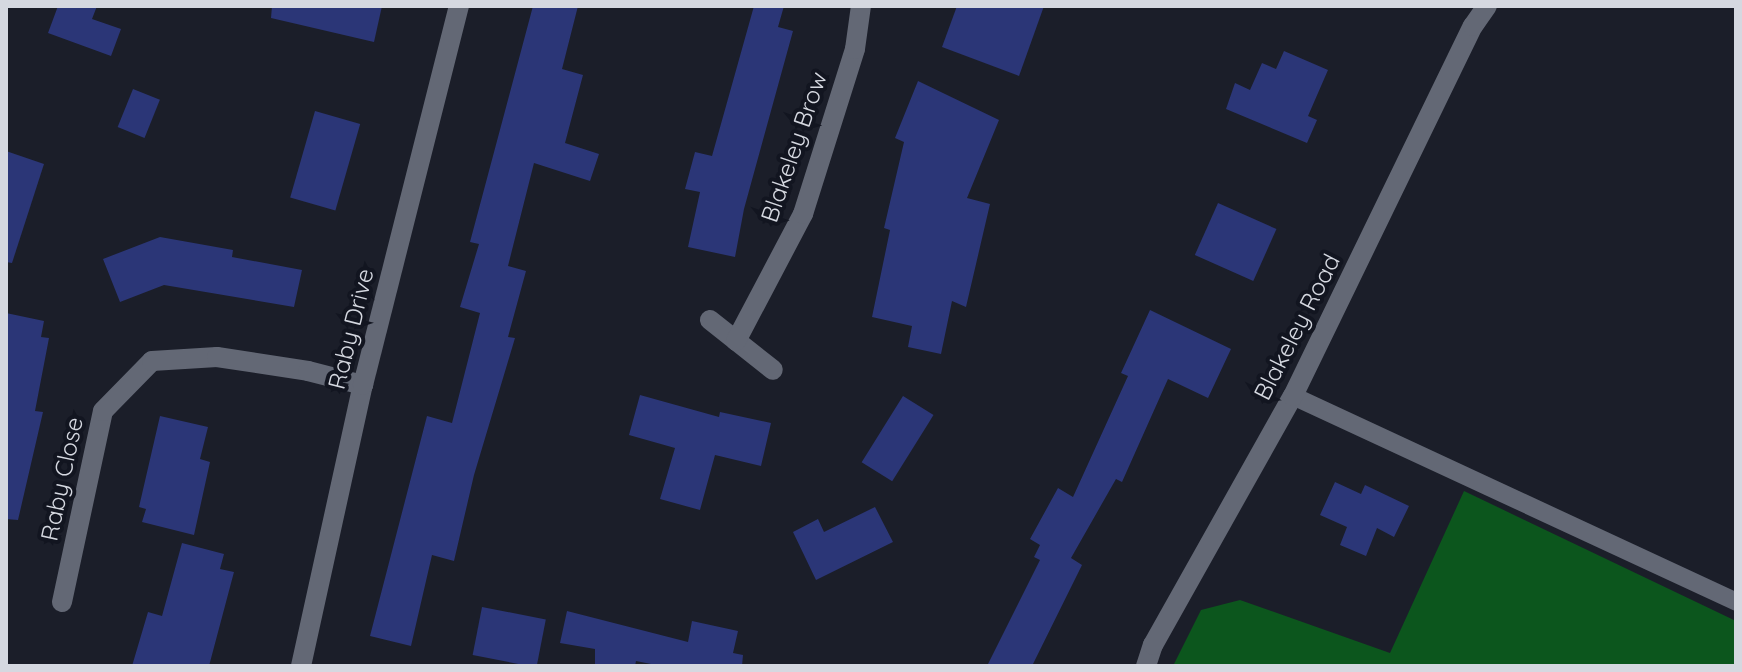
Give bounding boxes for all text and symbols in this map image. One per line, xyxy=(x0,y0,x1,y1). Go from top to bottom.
street label: Blakeley Brow xyxy=(755,68,833,226)
street label: Blakeley Road xyxy=(1248,249,1346,405)
street label: Raby Drive xyxy=(322,266,380,392)
street label: Raby Close xyxy=(35,415,89,543)

